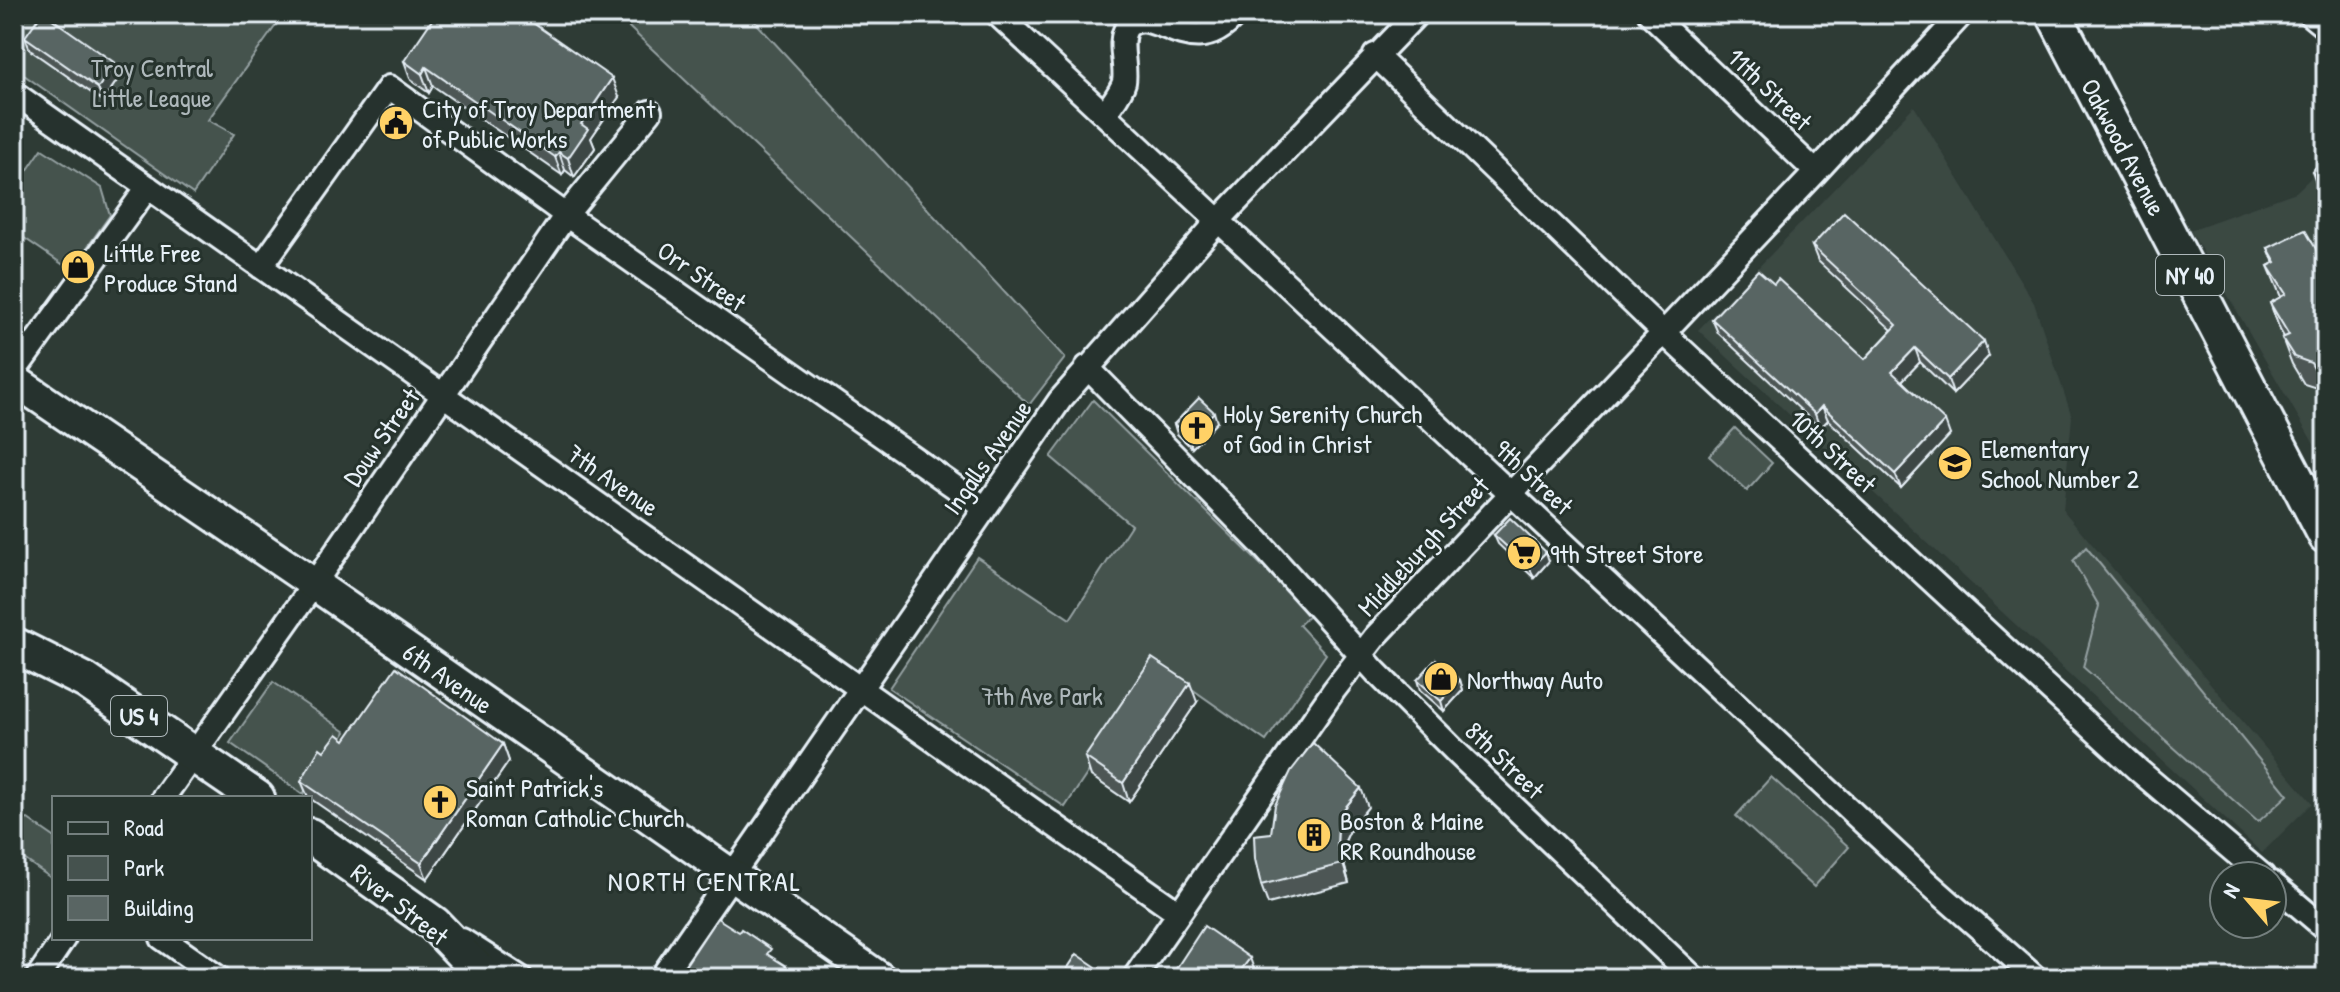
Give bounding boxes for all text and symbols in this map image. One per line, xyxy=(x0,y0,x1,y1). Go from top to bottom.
street label: 11th Street xyxy=(1720,40,1821,139)
park label: Troy Central Little League xyxy=(91,50,213,115)
street label: Oakwood Avenue xyxy=(2073,72,2175,222)
place label: City of Troy Department of Public Works xyxy=(422,91,656,156)
public building icon: City of Troy Department of Public Works xyxy=(377,104,415,142)
street label: Orr Street xyxy=(651,233,754,320)
place label: Little Free Produce Stand xyxy=(104,235,237,300)
shop icon: Little Free Produce Stand xyxy=(59,248,97,286)
road number: NY 40 xyxy=(2156,255,2224,295)
street label: Douw Street xyxy=(335,380,428,493)
street label: Ingalls Avenue xyxy=(935,393,1039,521)
place label: Holy Serenity Church of God in Christ xyxy=(1223,396,1422,461)
street label: 10th Street xyxy=(1782,402,1885,501)
church icon: Holy Serenity Church of God in Christ xyxy=(1178,409,1216,447)
street label: 9th Street xyxy=(1487,431,1582,523)
place label: Elementary School Number 2 xyxy=(1981,431,2139,496)
street label: 7th Avenue xyxy=(560,436,666,524)
school or university icon: Elementary School Number 2 xyxy=(1936,444,1974,482)
street label: Middleburgh Street xyxy=(1349,468,1498,623)
supermarket icon: 9th Street Store xyxy=(1505,534,1543,572)
place label: 9th Street Store xyxy=(1550,536,1704,571)
street label: 6th Avenue xyxy=(396,634,500,722)
shop icon: Northway Auto xyxy=(1422,660,1460,698)
place label: Northway Auto xyxy=(1467,662,1603,697)
park label: 7th Ave Park xyxy=(981,678,1103,713)
road number: US 4 xyxy=(111,696,167,736)
street label: 8th Street xyxy=(1458,713,1553,807)
place label: Saint Patrick's Roman Catholic Church xyxy=(466,770,684,835)
church icon: Saint Patrick's Roman Catholic Church xyxy=(421,783,459,821)
legend xyxy=(52,796,312,940)
place label: Boston & Maine RR Roundhouse xyxy=(1340,803,1484,868)
text: Road xyxy=(124,811,163,843)
building icon: Boston & Maine RR Roundhouse xyxy=(1295,816,1333,854)
text: Park xyxy=(124,851,164,883)
street label: River Street xyxy=(344,855,457,954)
north arrow xyxy=(2208,860,2288,940)
district label: NORTH CENTRAL xyxy=(608,862,802,900)
text: N xyxy=(2214,878,2246,903)
text: Building xyxy=(124,891,194,923)

